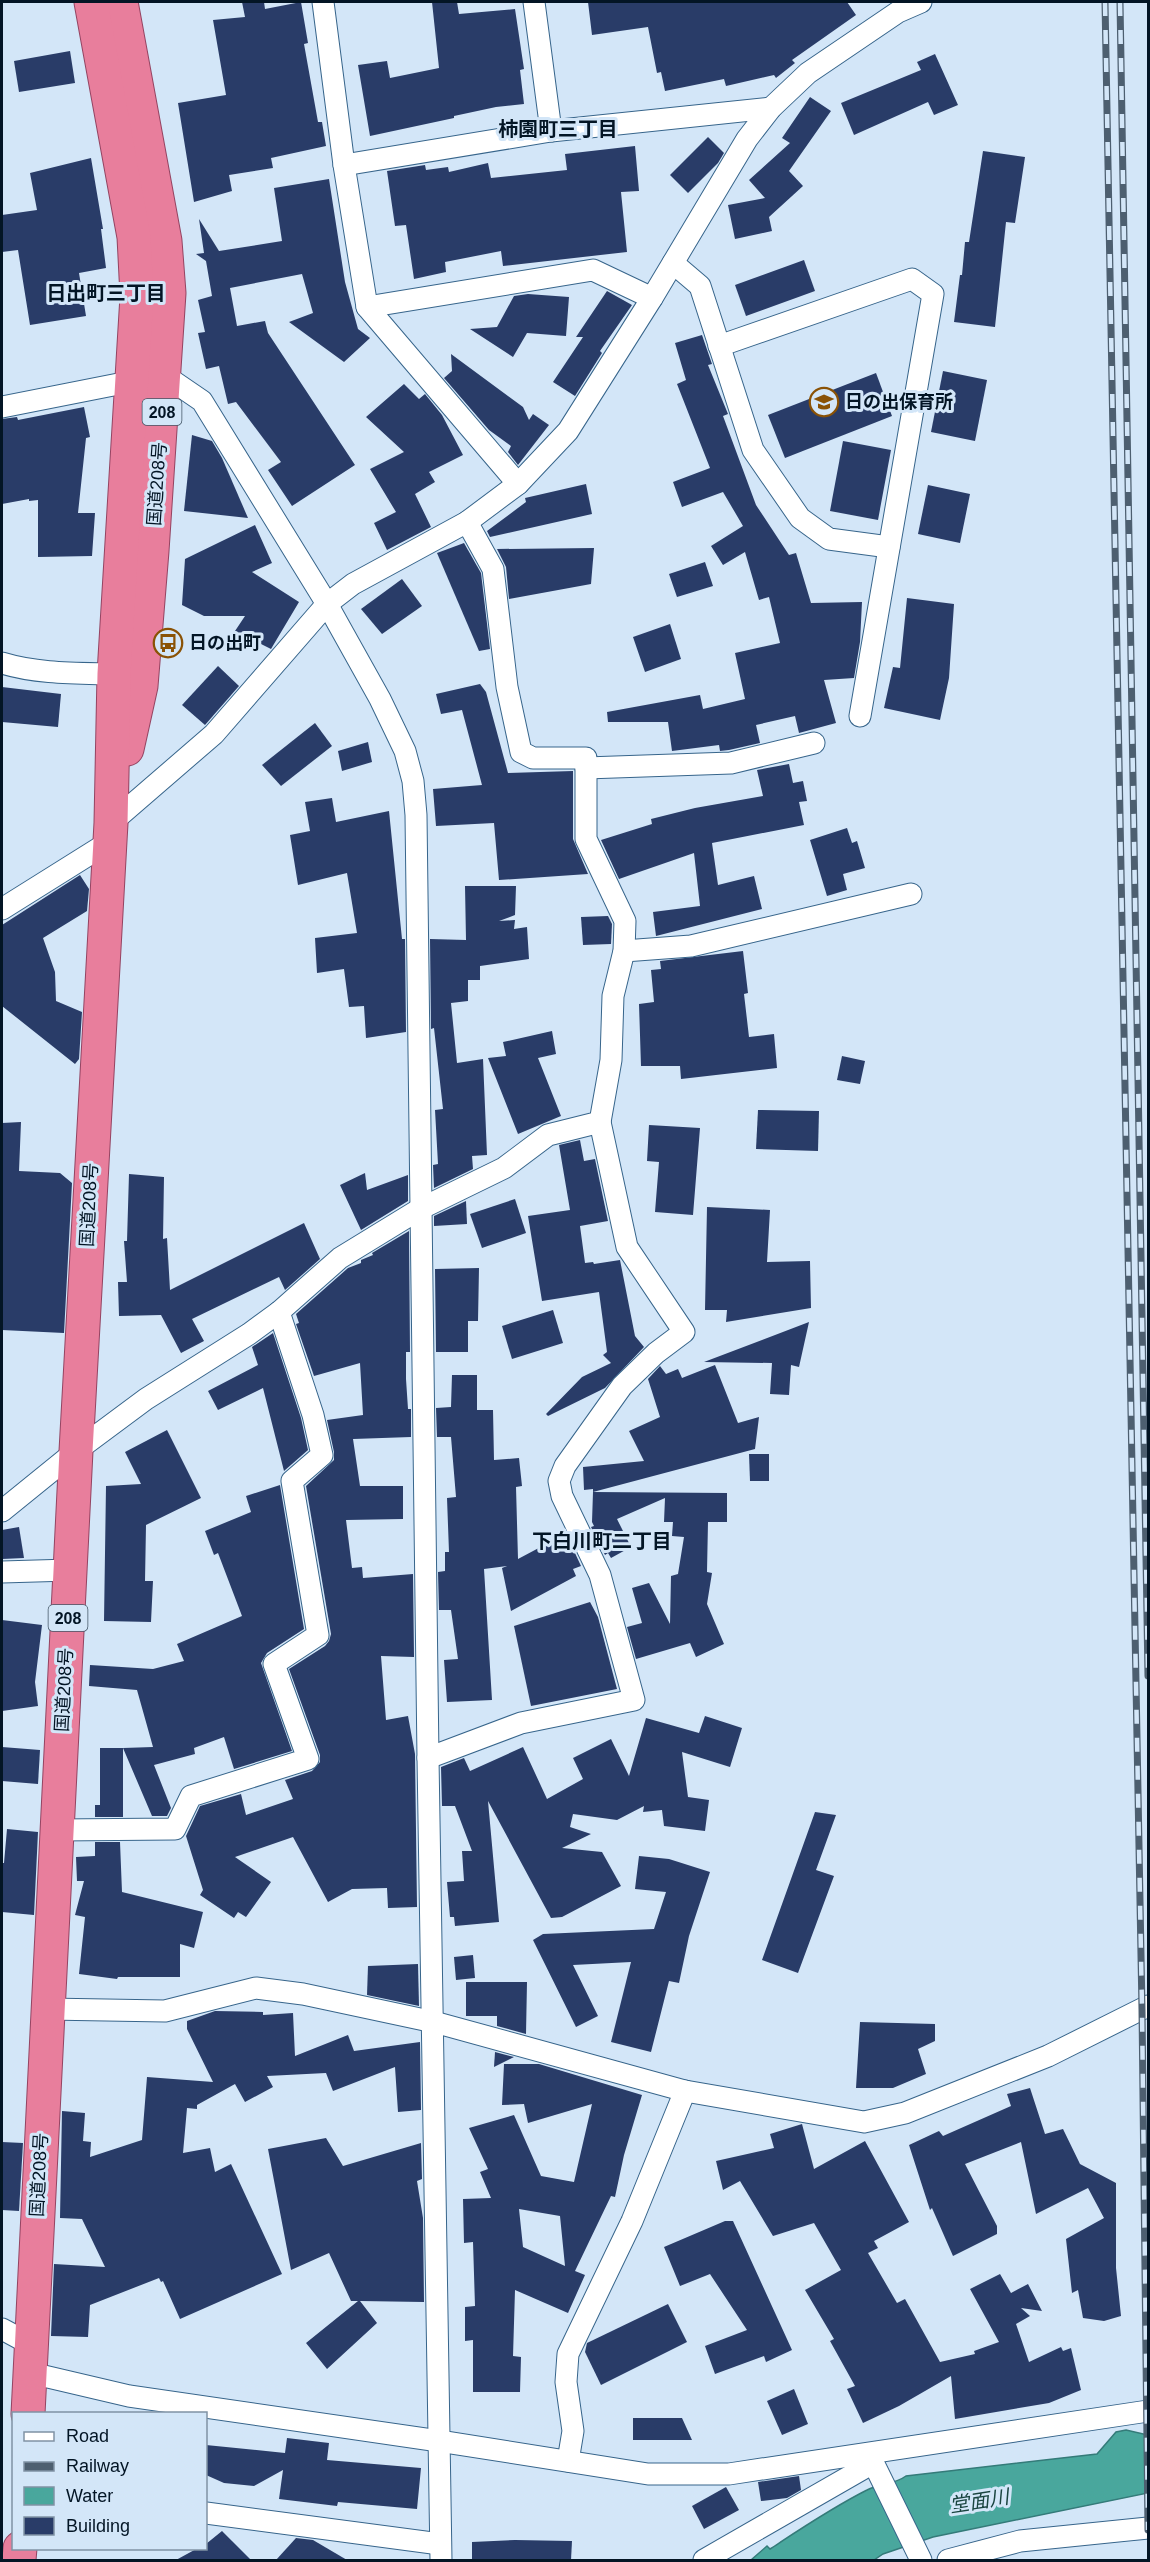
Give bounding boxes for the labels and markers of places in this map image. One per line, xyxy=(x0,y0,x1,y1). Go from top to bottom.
school or university icon: 日の出保育所 xyxy=(808,386,840,418)
place label: 日の出保育所 xyxy=(845,392,953,412)
bus stop icon: 日の出町 xyxy=(152,627,184,659)
place label: 日の出町 xyxy=(189,633,261,653)

